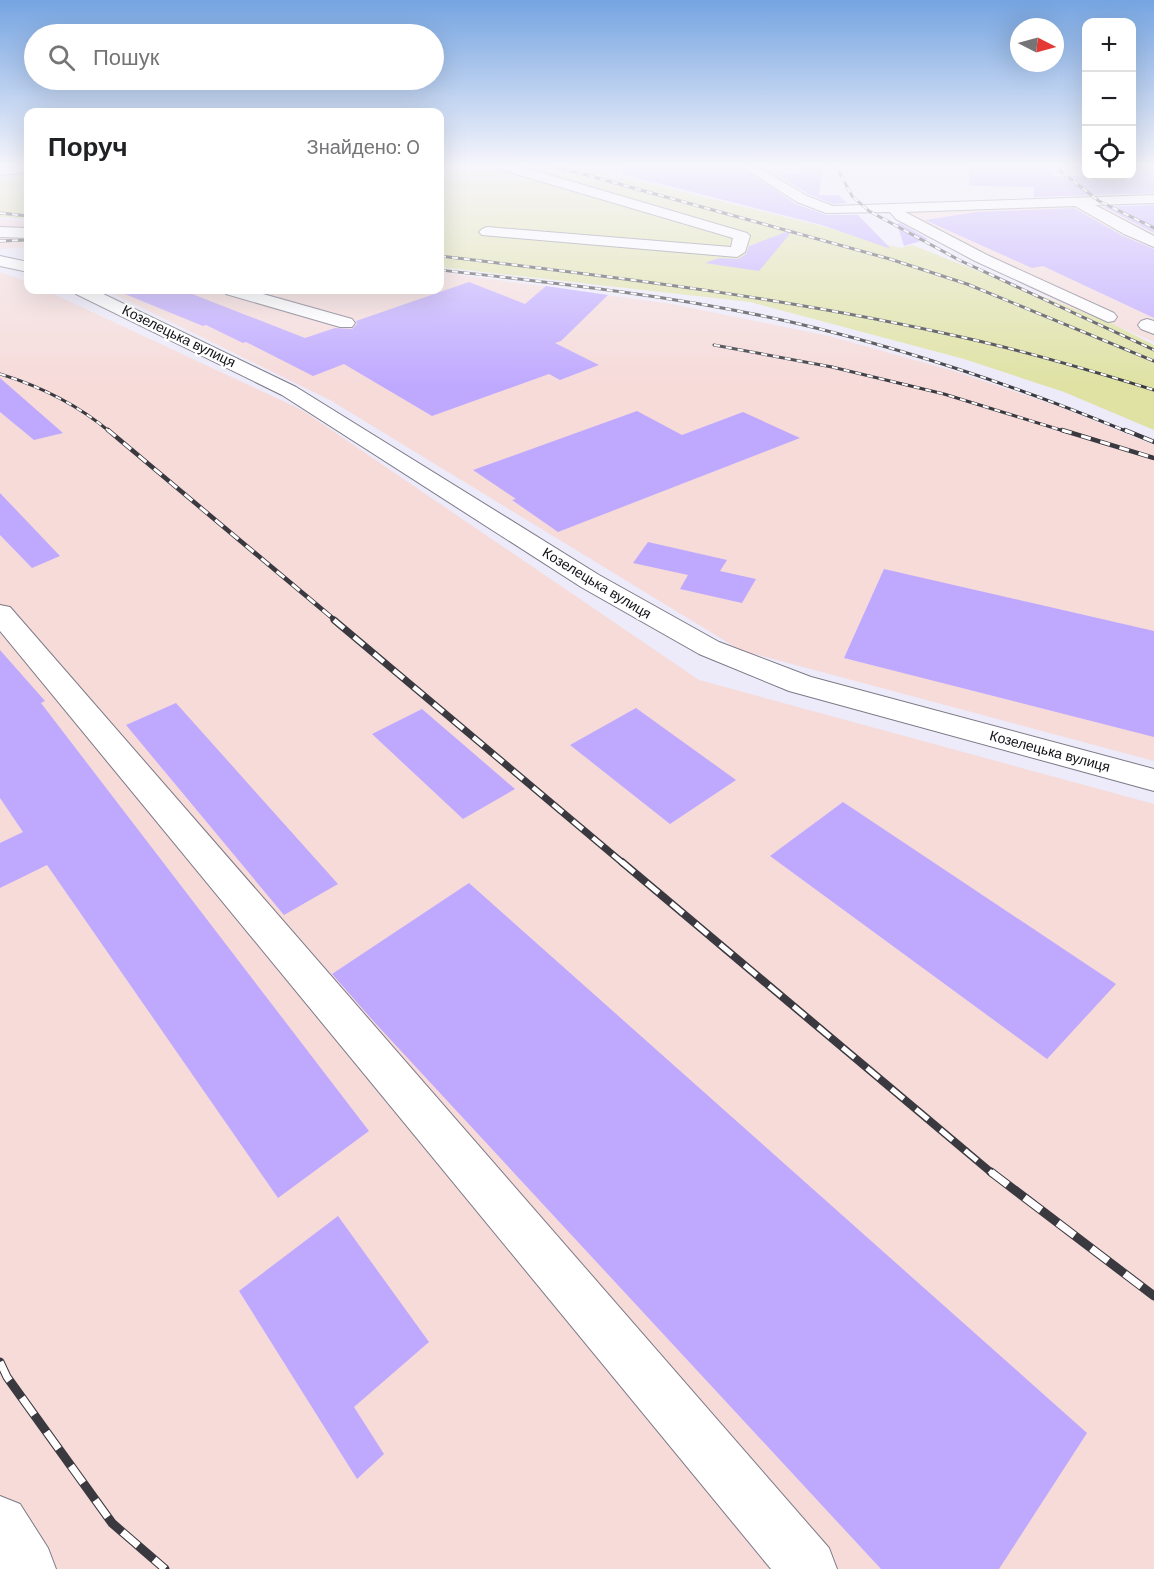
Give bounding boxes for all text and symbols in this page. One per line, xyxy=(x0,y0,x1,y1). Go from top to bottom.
north arrow xyxy=(1010,18,1064,72)
map controls xyxy=(1082,18,1136,180)
button: + xyxy=(1082,18,1136,72)
search box xyxy=(24,24,444,90)
icon: search xyxy=(45,41,78,74)
text: Пошук xyxy=(93,43,159,72)
button: − xyxy=(1082,72,1136,126)
button: locate xyxy=(1082,126,1136,180)
text: Поруч xyxy=(48,130,128,164)
text: Знайдено: 0 xyxy=(307,134,420,160)
street label: Козелецька вулиця xyxy=(119,301,239,371)
street label: Козелецька вулиця xyxy=(539,543,655,623)
street label: Козелецька вулиця xyxy=(988,726,1112,776)

